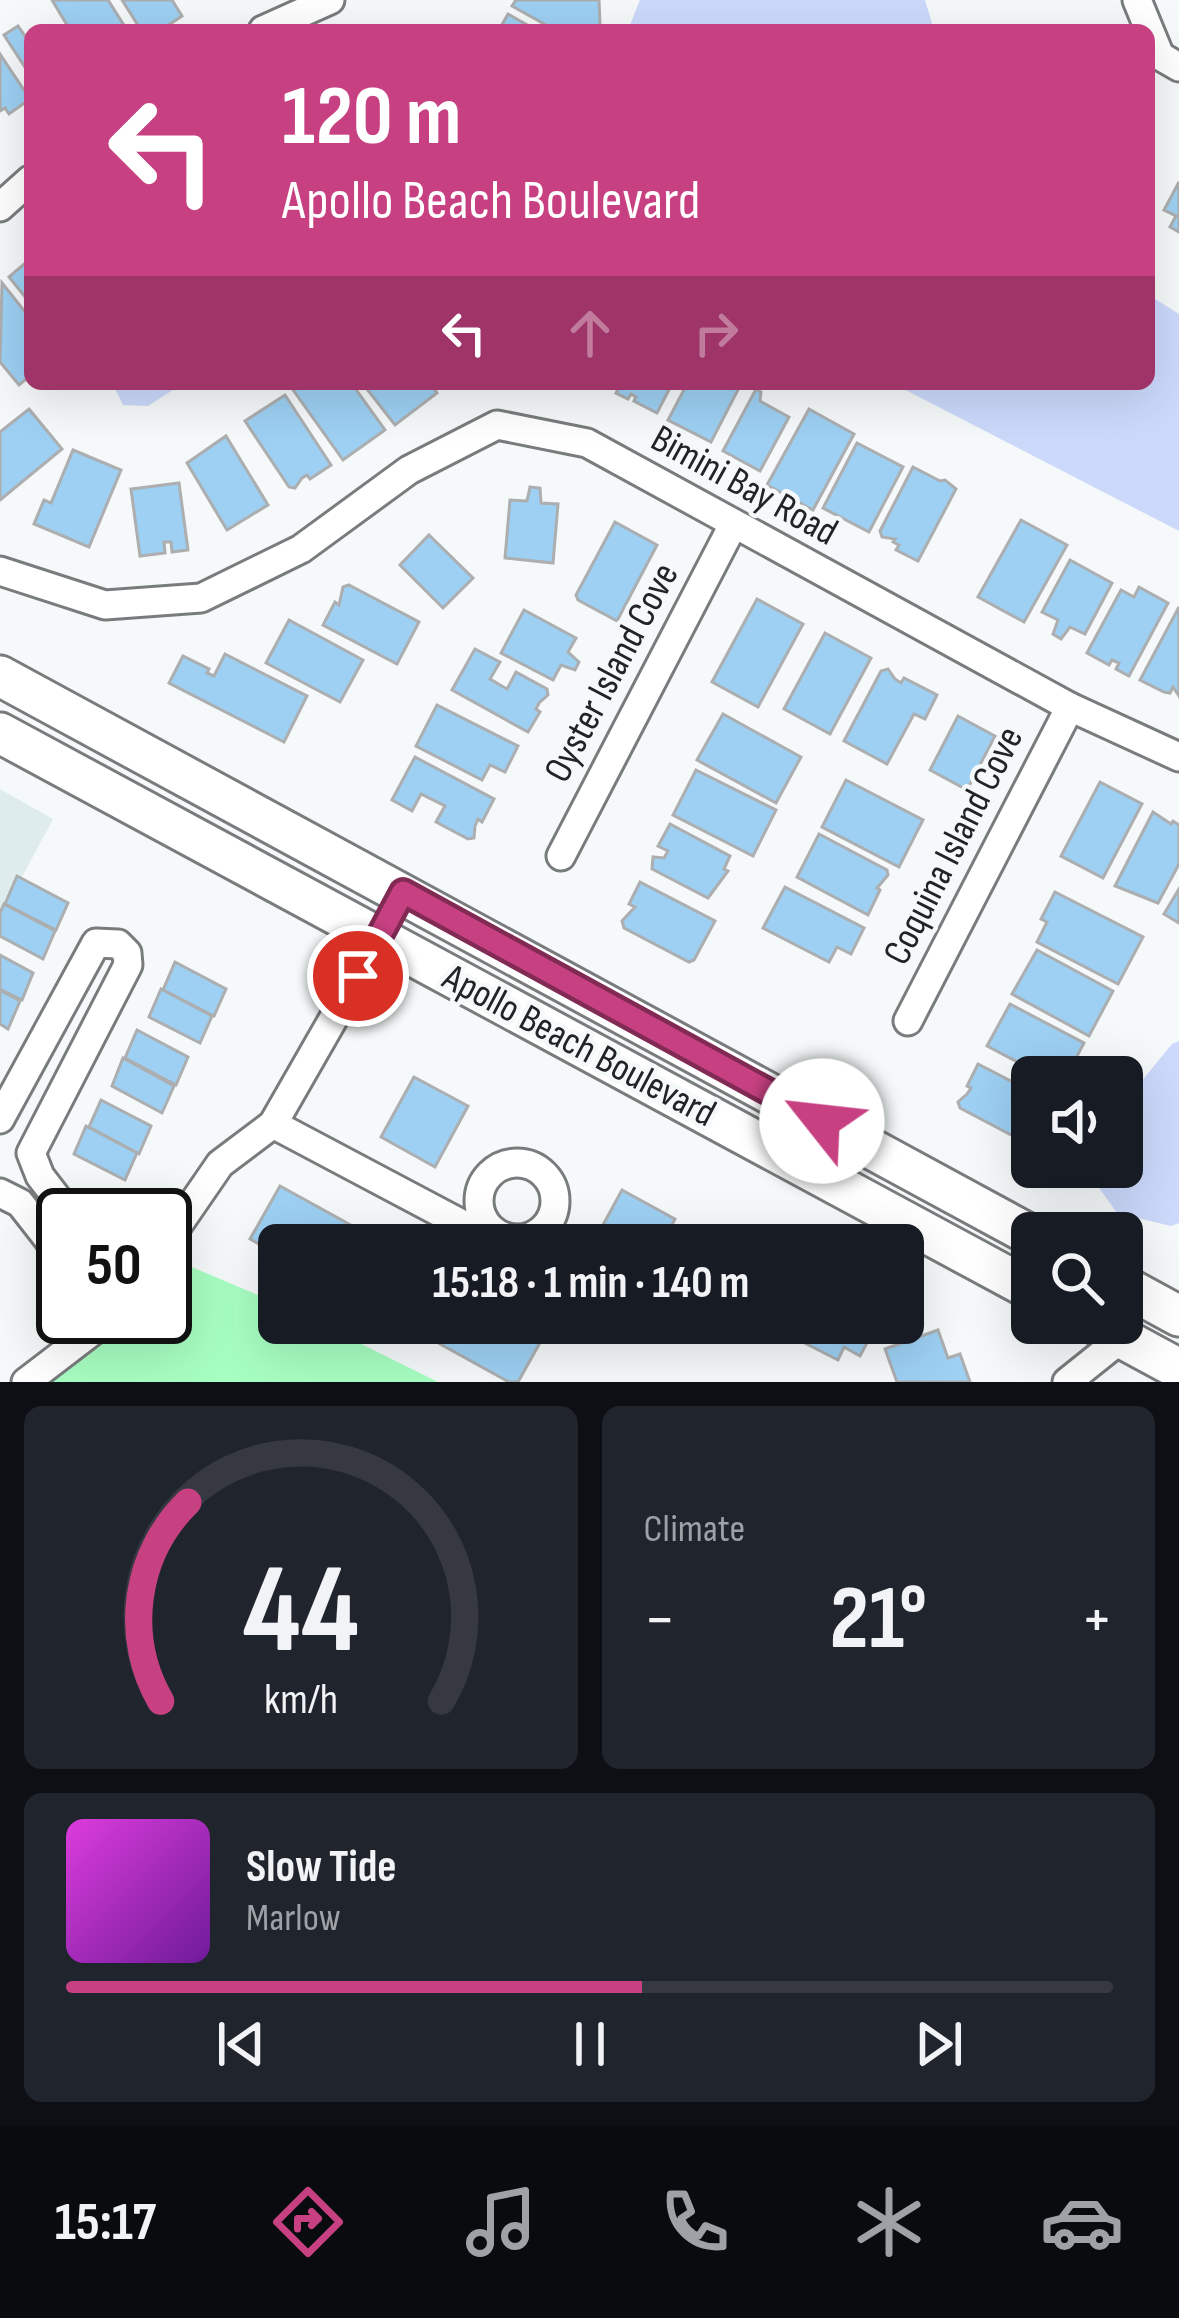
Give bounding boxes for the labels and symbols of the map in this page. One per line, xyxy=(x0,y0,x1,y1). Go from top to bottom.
street label: Bimini Bay Road xyxy=(643,416,845,556)
street label: Oyster Island Cove xyxy=(535,556,689,790)
street label: Coquina Island Cove xyxy=(874,719,1034,973)
pin xyxy=(307,925,409,1027)
street label: Apollo Beach Boulevard xyxy=(434,954,723,1138)
position arrow xyxy=(759,1058,885,1184)
speed limit sign: 50 xyxy=(36,1188,192,1344)

